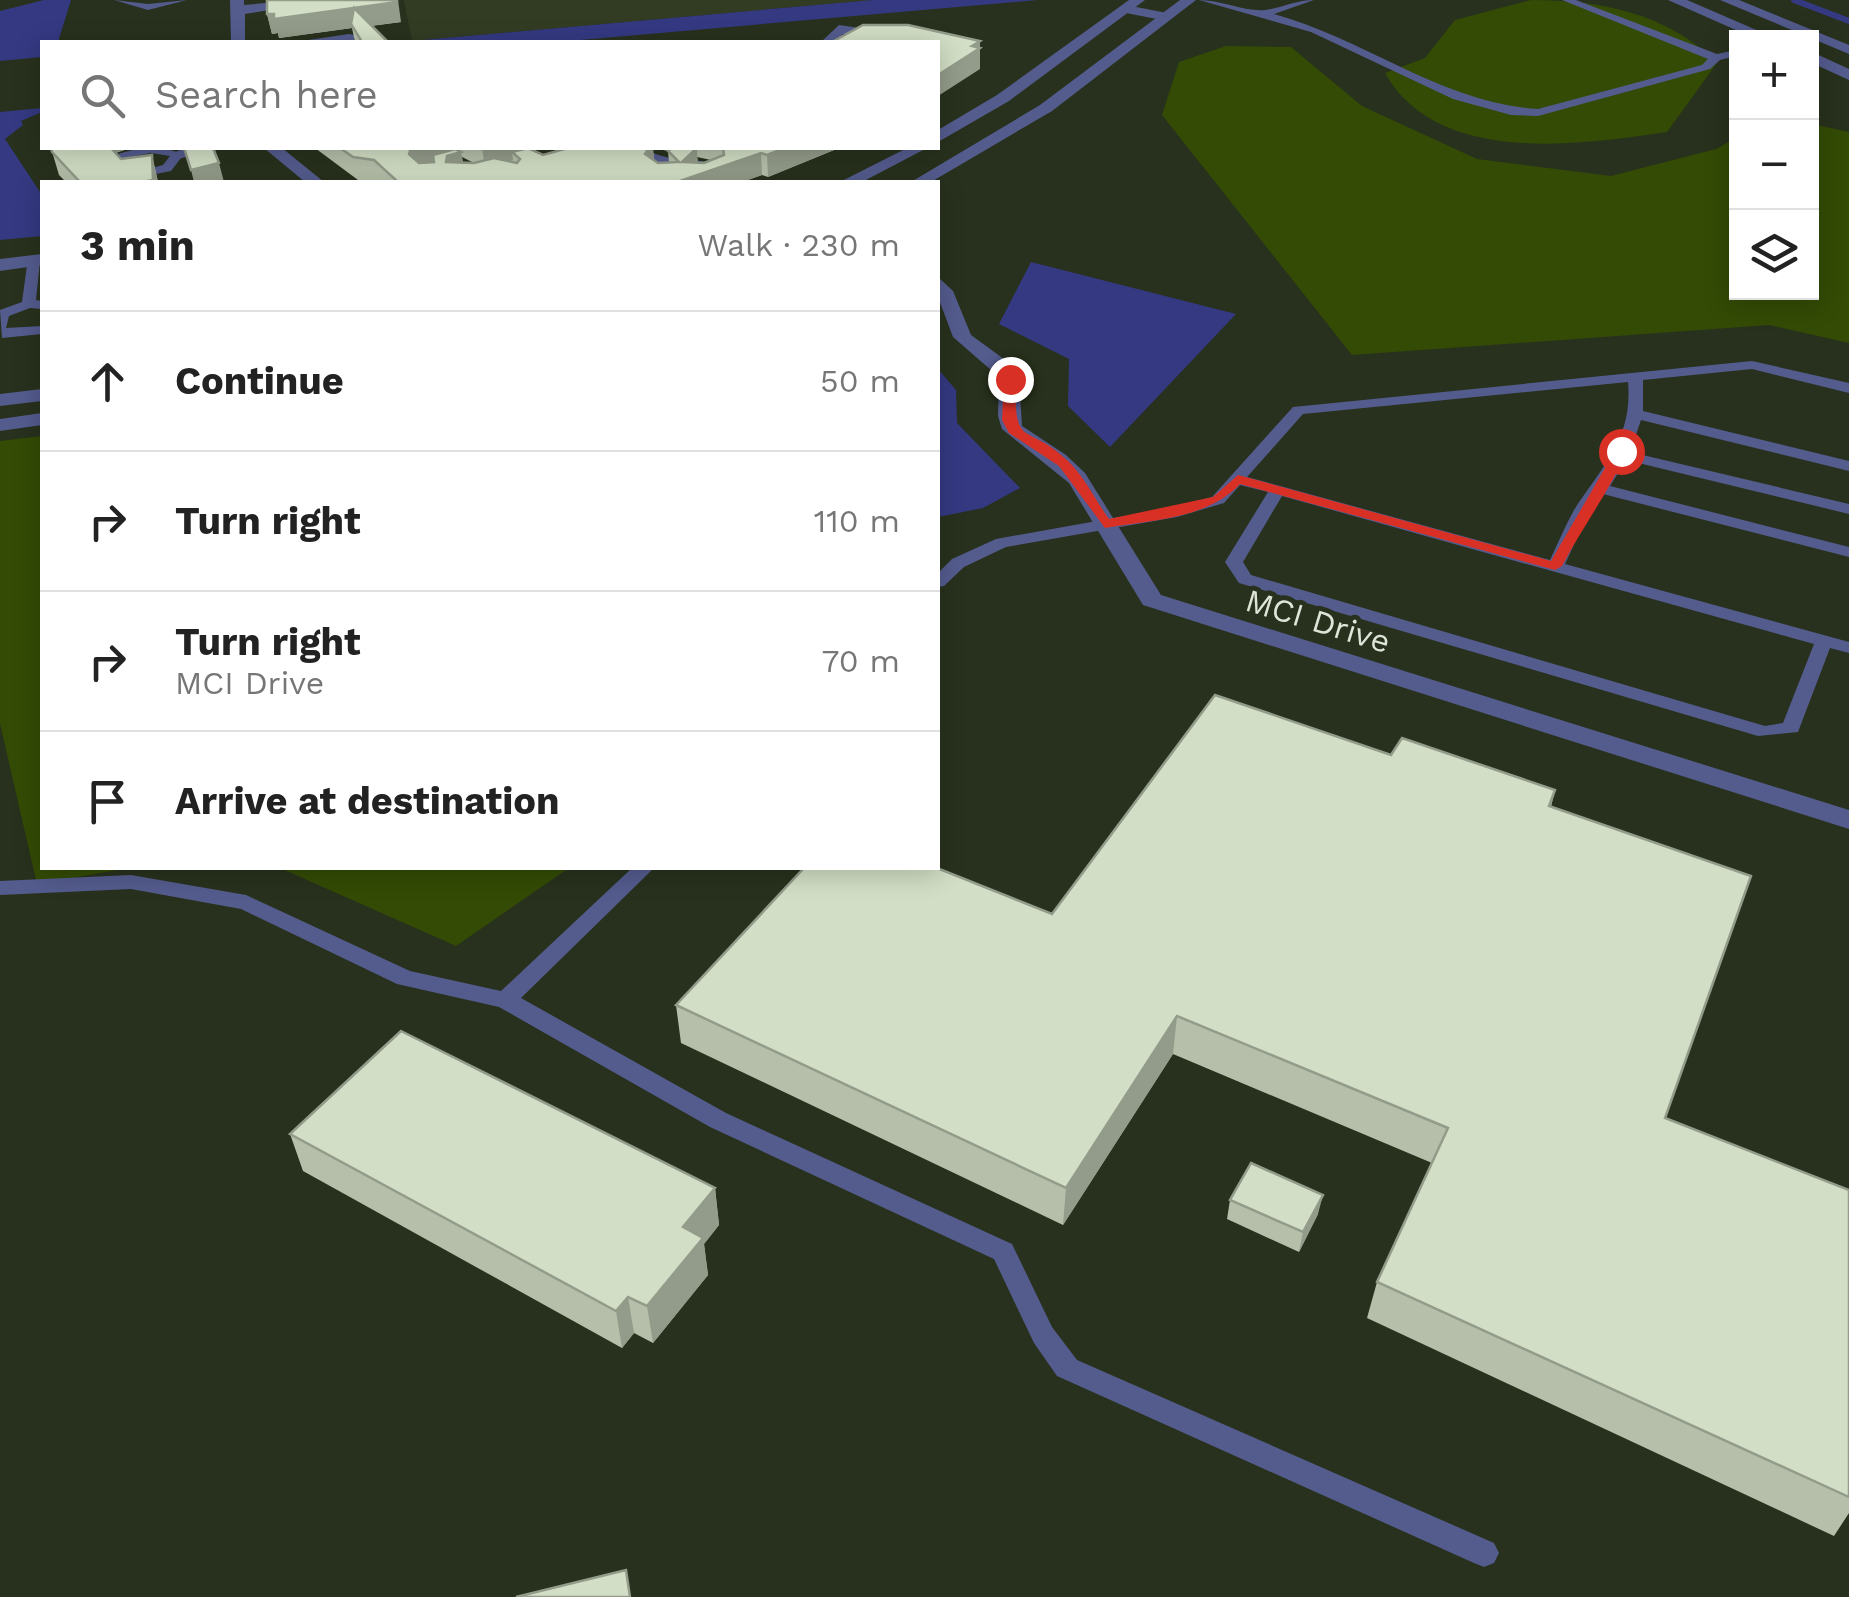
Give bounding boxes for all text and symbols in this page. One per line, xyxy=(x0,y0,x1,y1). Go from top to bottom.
map controls xyxy=(1729,30,1819,300)
button: + xyxy=(1729,30,1819,120)
search box xyxy=(40,40,940,150)
icon: search xyxy=(75,68,130,123)
text: Search here xyxy=(155,73,378,117)
button: − xyxy=(1729,120,1819,210)
button: layers xyxy=(1729,210,1819,300)
text: 3 min xyxy=(80,221,195,270)
text: Walk · 230 m xyxy=(698,226,900,264)
icon: ahead xyxy=(80,354,135,409)
route end xyxy=(988,357,1034,403)
text: Continue xyxy=(175,359,344,403)
text: 50 m xyxy=(820,362,900,400)
route start xyxy=(1599,429,1645,475)
icon: right xyxy=(80,494,135,549)
text: Turn right xyxy=(175,499,361,543)
text: 110 m xyxy=(814,502,900,540)
street label: MCI Drive xyxy=(1241,581,1395,661)
text: Turn right xyxy=(175,620,361,664)
icon: right xyxy=(80,634,135,689)
text: 70 m xyxy=(821,642,900,680)
text: MCI Drive xyxy=(175,664,324,702)
icon: arrive xyxy=(80,774,135,829)
text: Arrive at destination xyxy=(175,779,560,823)

